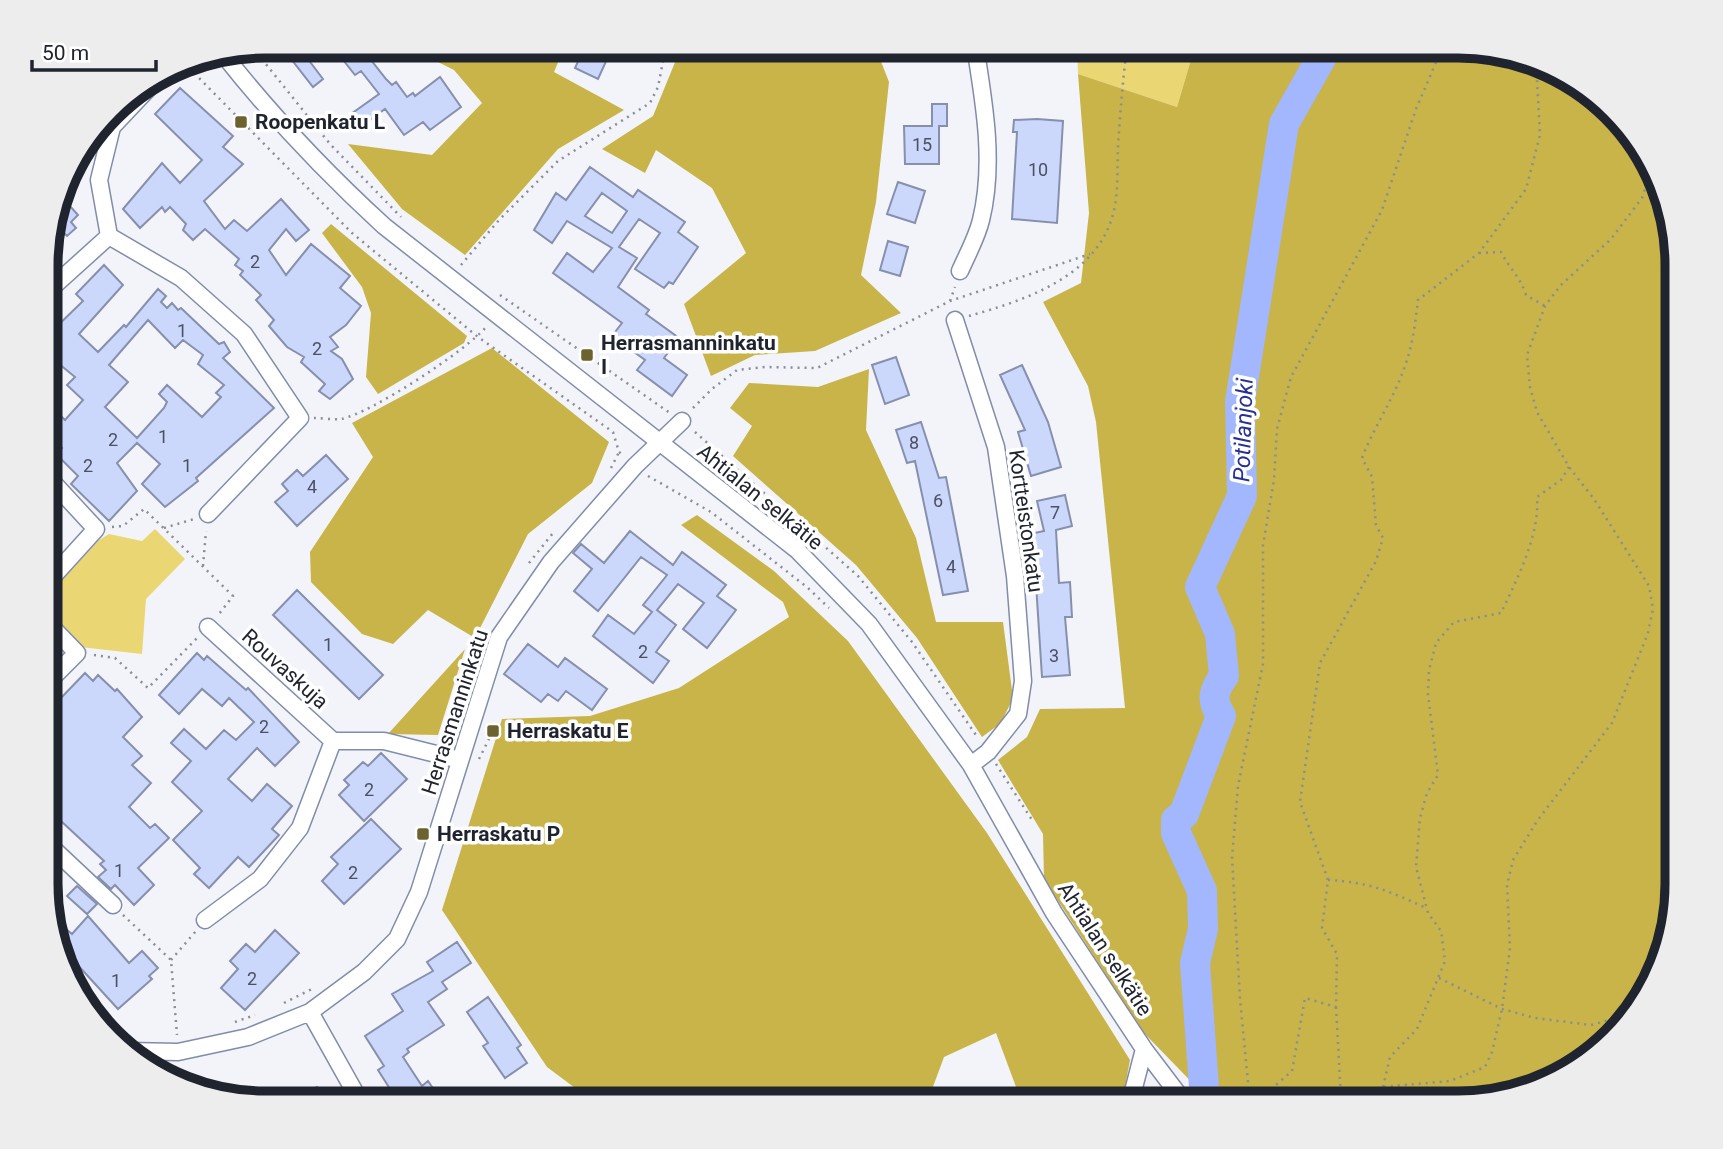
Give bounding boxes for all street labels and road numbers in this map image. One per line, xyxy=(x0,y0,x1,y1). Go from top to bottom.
street label: Ahtialan selkätie xyxy=(693,439,827,555)
street label: Kortteistonkatu xyxy=(1004,448,1048,594)
street label: Rouvaskuja xyxy=(237,624,333,714)
street label: Herrasmanninkatu xyxy=(417,626,493,798)
street label: Ahtialan selkätie xyxy=(1053,878,1157,1020)

